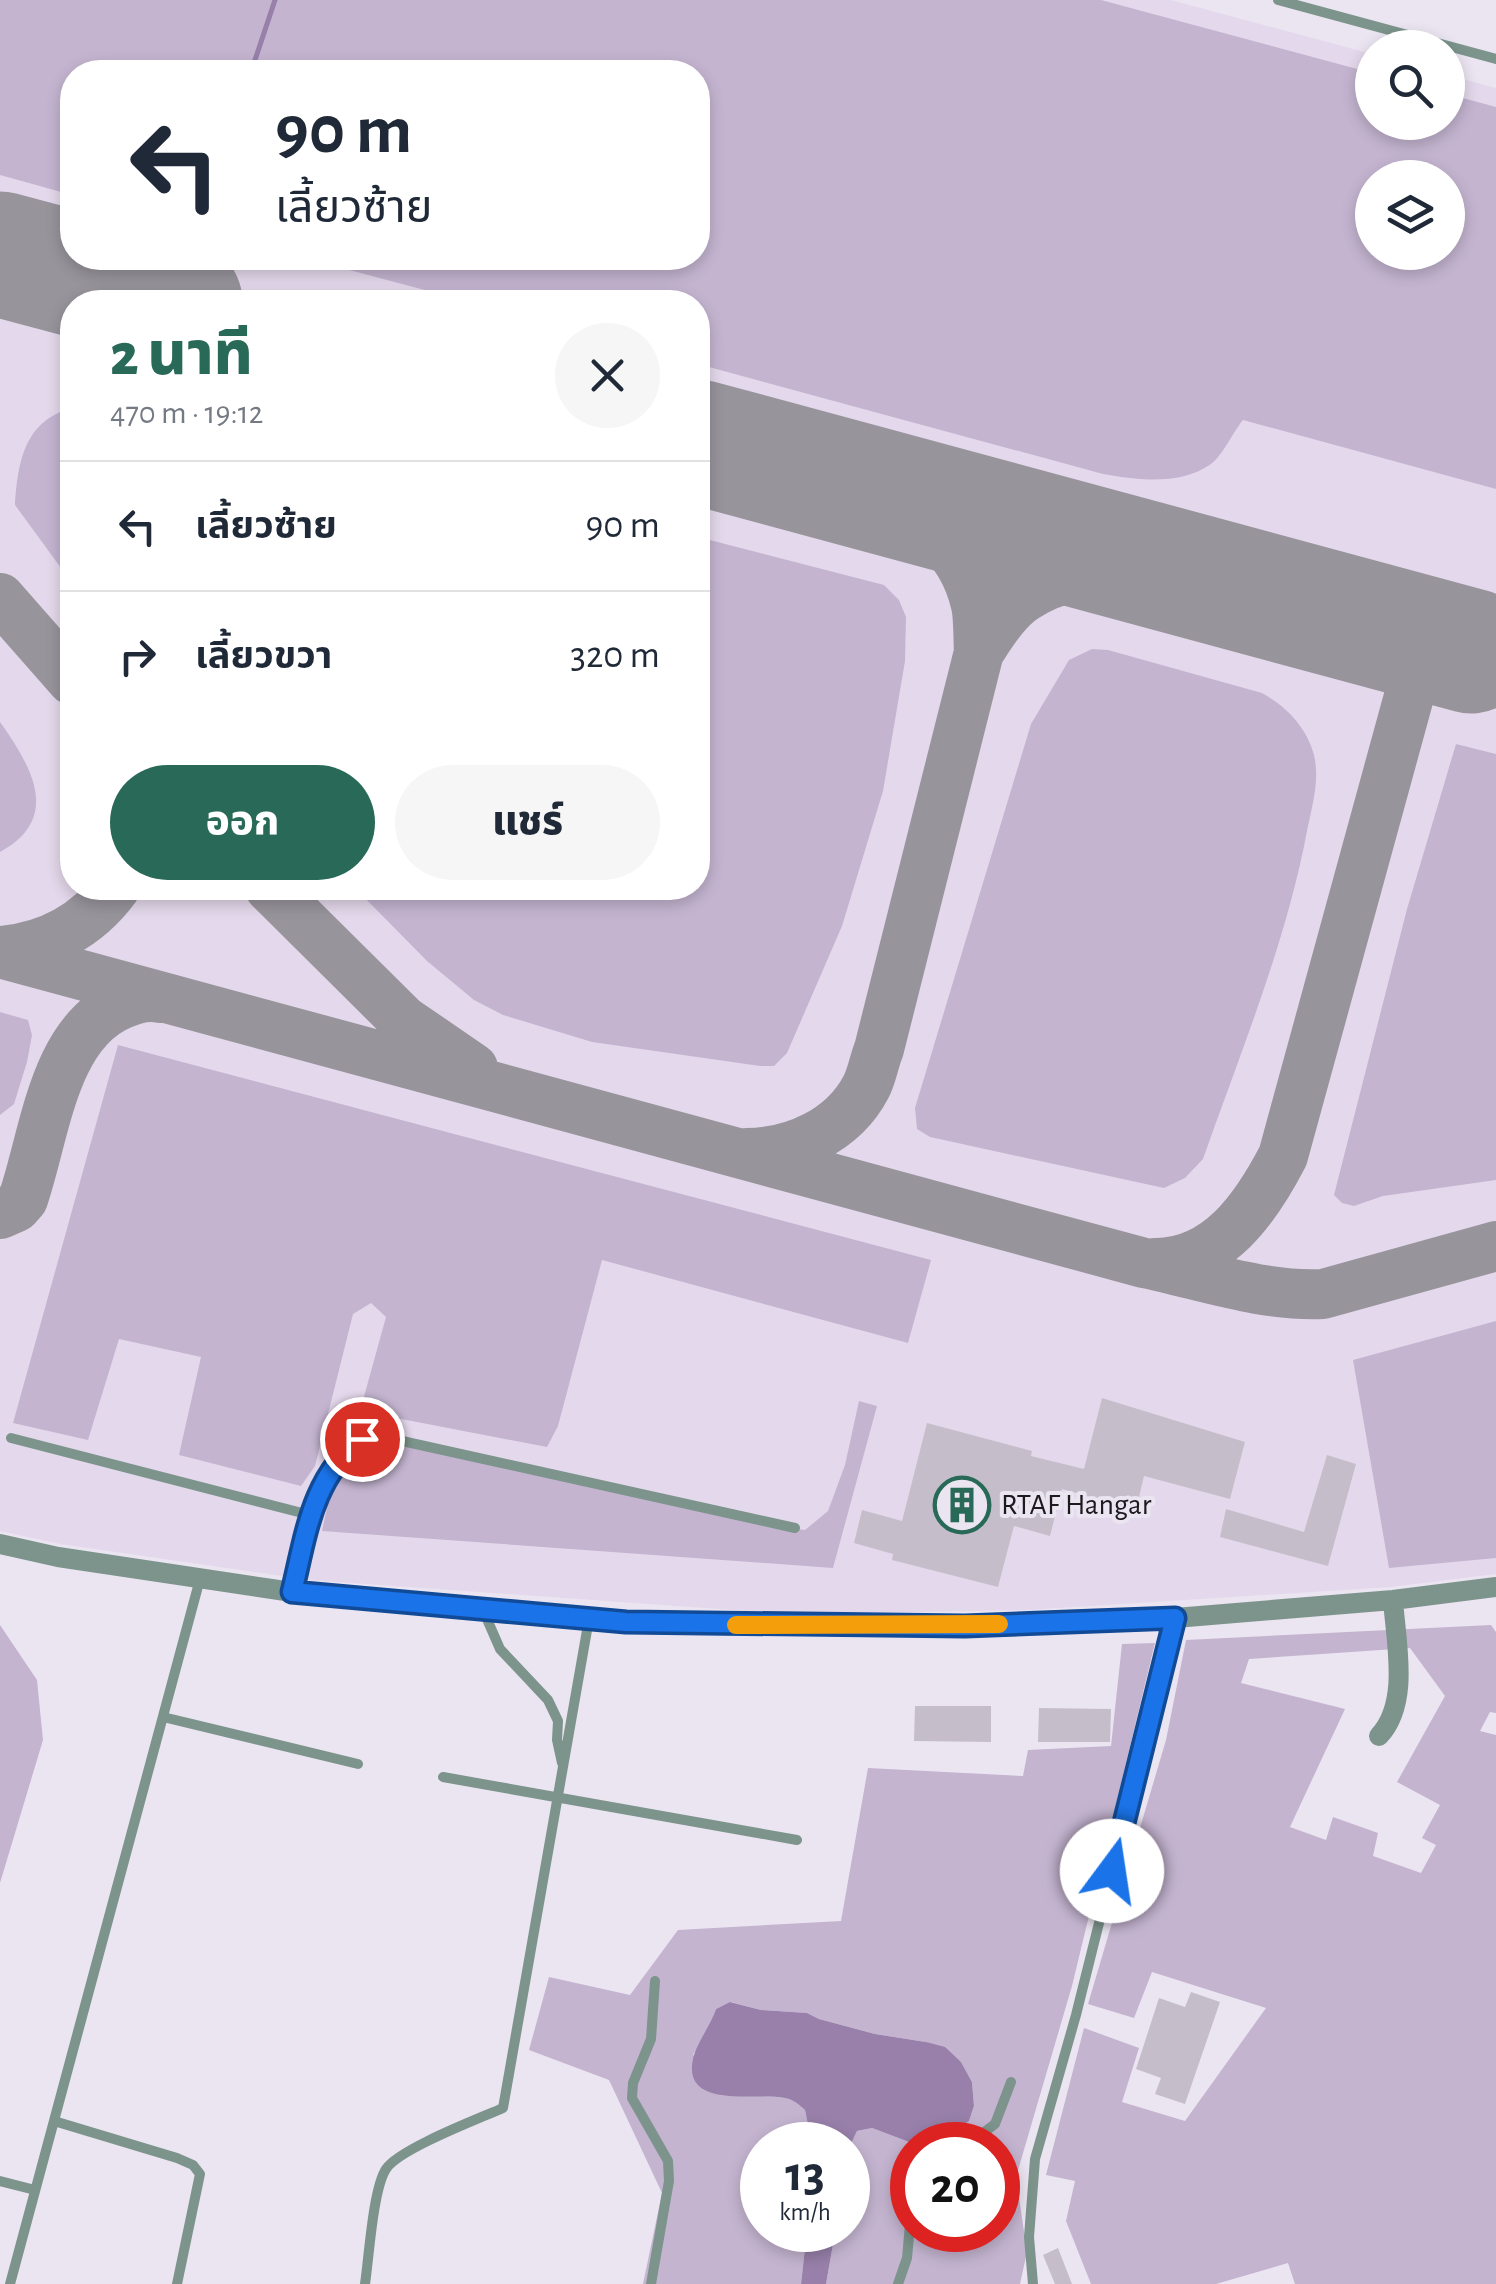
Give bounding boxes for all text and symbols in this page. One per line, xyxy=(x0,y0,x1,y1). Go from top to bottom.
map controls xyxy=(1355,30,1465,270)
button: search xyxy=(1355,30,1465,140)
text: 90 m xyxy=(275,96,412,166)
icon: left xyxy=(110,100,240,230)
button: layers xyxy=(1355,160,1465,270)
text: เลี้ยวซ้าย xyxy=(275,186,432,231)
button: close xyxy=(555,323,660,428)
text: 2 นาที xyxy=(110,326,253,386)
text: 470 m · 19:12 xyxy=(110,397,263,429)
icon: left xyxy=(110,499,165,554)
text: 90 m xyxy=(585,507,660,545)
text: เลี้ยวซ้าย xyxy=(195,508,337,546)
icon: right xyxy=(110,629,165,684)
text: 320 m xyxy=(570,637,660,675)
text: เลี้ยวขวา xyxy=(195,638,332,676)
button: ออก xyxy=(110,765,375,880)
button: แชร์ xyxy=(395,765,660,880)
pin xyxy=(320,1397,405,1482)
icon: arrive xyxy=(335,1412,390,1467)
building icon: RTAF Hangar xyxy=(932,1475,992,1535)
place label: RTAF Hangar xyxy=(1001,1490,1152,1520)
position arrow xyxy=(1060,1819,1164,1923)
speed limit sign: 20 xyxy=(890,2122,1020,2252)
text: 13 xyxy=(785,2150,825,2200)
text: km/h xyxy=(779,2200,831,2225)

